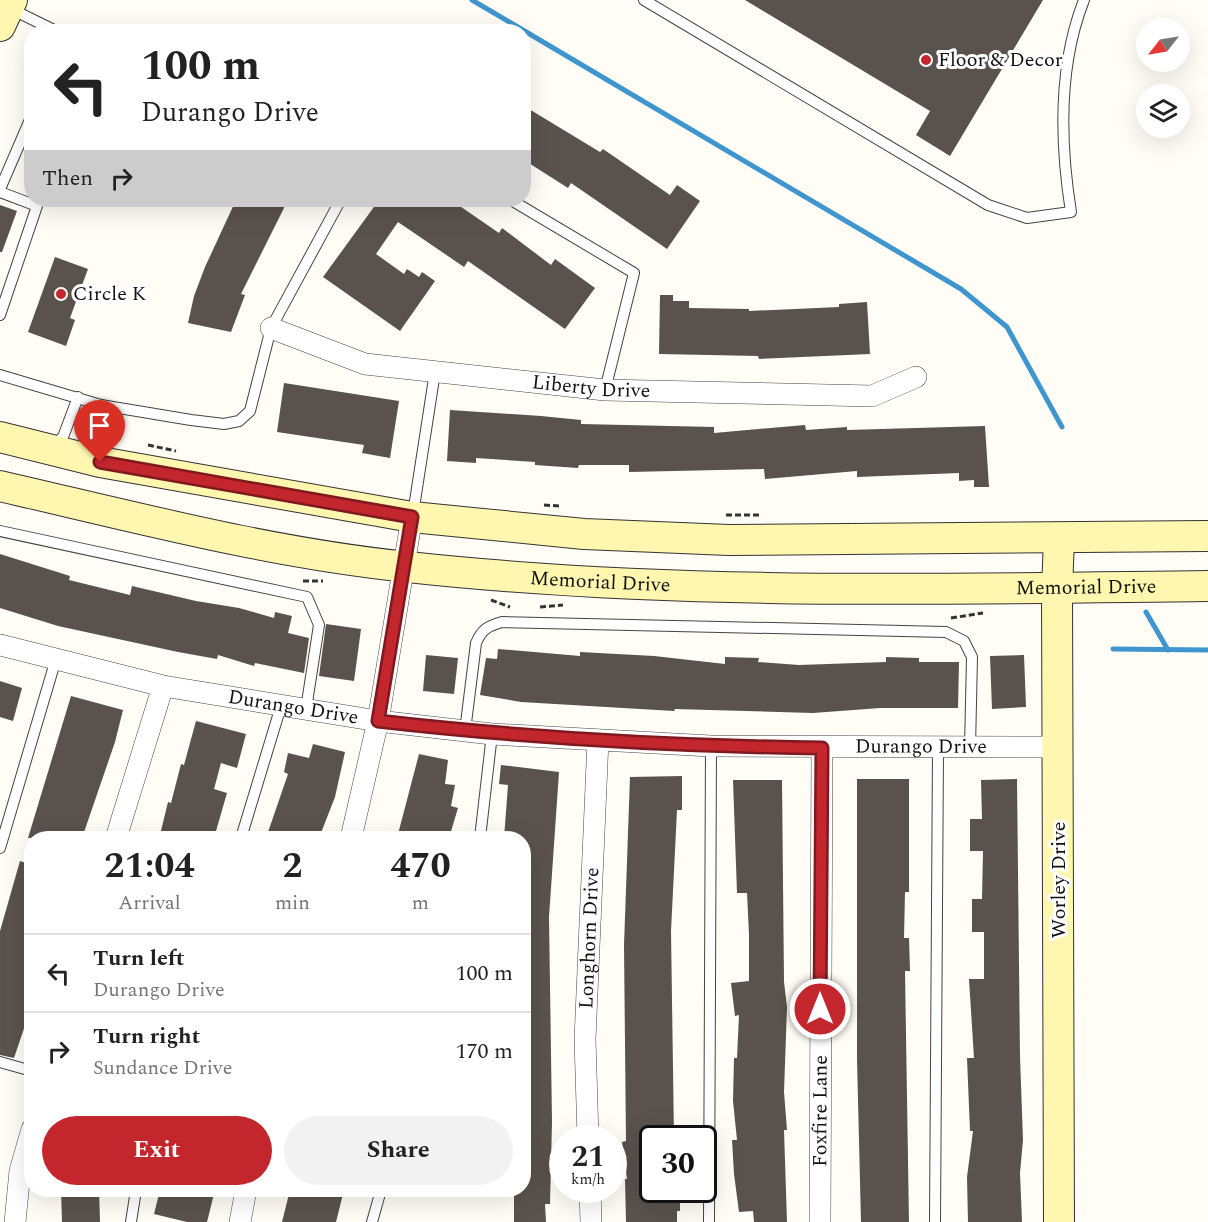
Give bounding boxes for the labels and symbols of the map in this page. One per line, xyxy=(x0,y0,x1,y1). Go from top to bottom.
north arrow xyxy=(1136,18,1190,72)
place label: Floor & Decor xyxy=(938,45,1063,75)
marker: Floor & Decor xyxy=(919,53,933,67)
place label: Circle K xyxy=(73,279,147,309)
marker: Circle K xyxy=(54,287,68,301)
street label: Liberty Drive xyxy=(530,367,651,406)
pin xyxy=(74,400,125,462)
street label: Memorial Drive xyxy=(529,563,671,600)
street label: Memorial Drive xyxy=(1015,572,1157,603)
street label: Durango Drive xyxy=(226,682,361,733)
street label: Durango Drive xyxy=(855,731,987,762)
street label: Worley Drive xyxy=(1044,821,1074,939)
street label: Longhorn Drive xyxy=(571,867,607,1010)
position arrow xyxy=(788,977,852,1041)
street label: Foxfire Lane xyxy=(805,1055,836,1167)
speed limit sign: 30 xyxy=(639,1125,717,1203)

